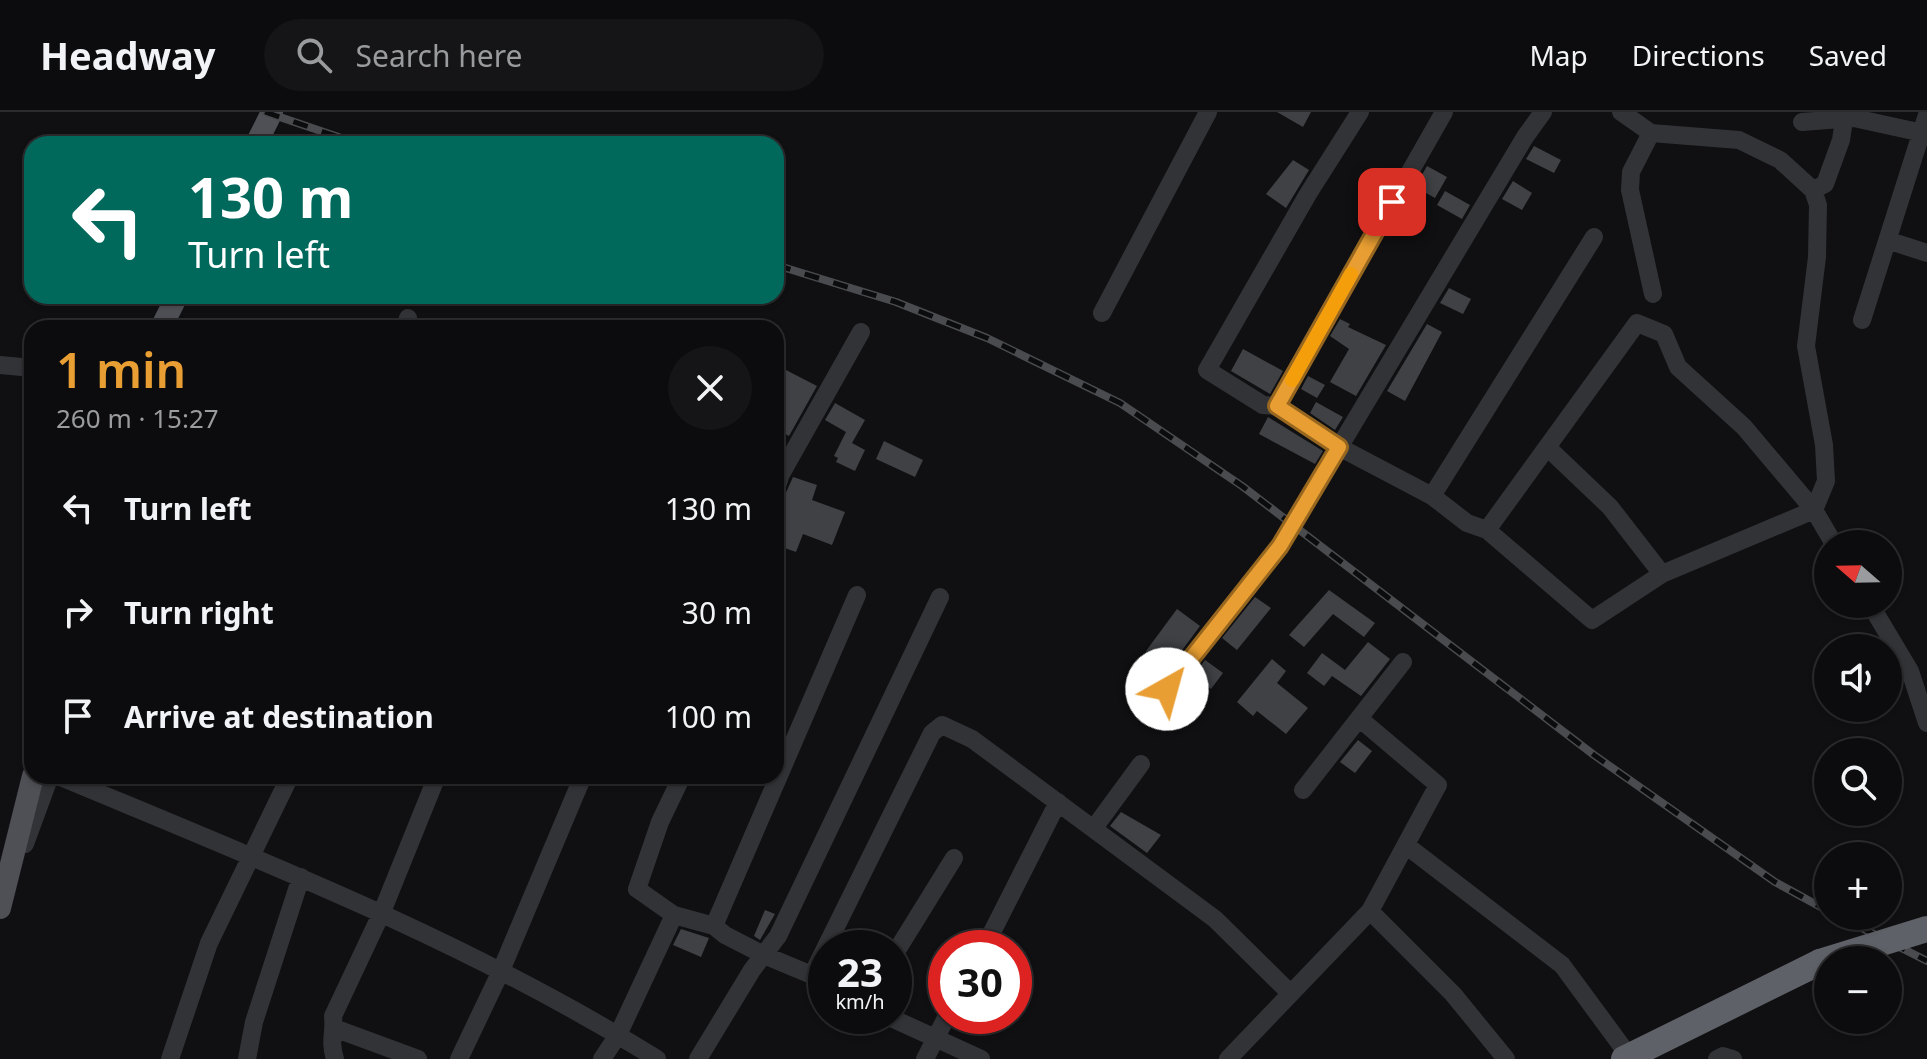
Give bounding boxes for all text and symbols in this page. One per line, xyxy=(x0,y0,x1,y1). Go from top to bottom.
search box xyxy=(264,19,824,91)
text: Headway xyxy=(40,29,216,81)
icon: search xyxy=(292,33,336,77)
text: Search here xyxy=(356,35,522,76)
text: Map xyxy=(1529,36,1588,74)
text: Directions xyxy=(1632,36,1765,74)
text: Saved xyxy=(1809,36,1887,74)
text: 130 m xyxy=(188,158,353,234)
icon: left xyxy=(56,168,160,272)
pin xyxy=(1358,168,1426,236)
icon: arrive xyxy=(1370,180,1414,224)
text: Turn left xyxy=(188,230,330,279)
text: 1 min xyxy=(56,337,186,402)
button: close xyxy=(668,346,752,430)
text: 260 m · 15:27 xyxy=(56,400,219,436)
icon: left xyxy=(56,486,100,530)
text: Turn left xyxy=(124,488,252,529)
text: 130 m xyxy=(665,488,752,529)
north arrow xyxy=(1814,530,1902,618)
map controls xyxy=(1814,530,1902,1034)
icon: right xyxy=(56,590,100,634)
text: Turn right xyxy=(124,592,274,633)
text: 30 m xyxy=(682,592,752,633)
button: sound xyxy=(1814,634,1902,722)
position arrow xyxy=(1125,647,1209,731)
icon: arrive xyxy=(56,694,100,738)
text: Arrive at destination xyxy=(124,696,434,737)
text: 100 m xyxy=(665,696,752,737)
button: search xyxy=(1814,738,1902,826)
button: + xyxy=(1814,842,1902,930)
speed limit sign: 30 xyxy=(928,930,1032,1034)
text: 23 xyxy=(837,944,883,999)
button: − xyxy=(1814,946,1902,1034)
text: km/h xyxy=(835,988,885,1015)

